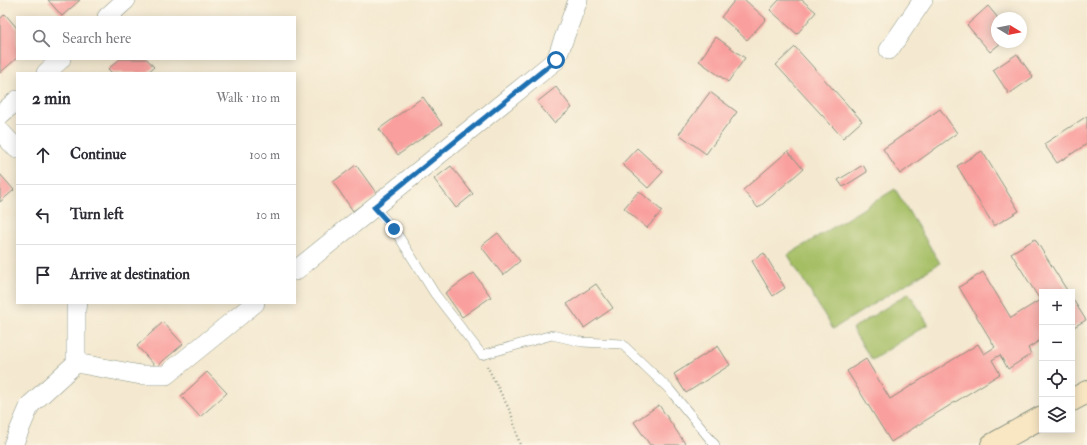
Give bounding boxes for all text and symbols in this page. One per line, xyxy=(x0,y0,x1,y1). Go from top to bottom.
north arrow xyxy=(991,12,1027,48)
search box xyxy=(16,16,296,60)
icon: search xyxy=(30,27,52,49)
text: Search here xyxy=(62,29,131,48)
route start xyxy=(547,51,565,69)
text: 2 min xyxy=(32,88,71,109)
text: Walk · 110 m xyxy=(216,90,280,106)
icon: ahead xyxy=(32,144,54,166)
text: Continue xyxy=(70,145,126,164)
text: 100 m xyxy=(249,147,280,163)
icon: left xyxy=(32,204,54,226)
text: Turn left xyxy=(70,205,124,224)
text: 10 m xyxy=(256,207,280,223)
route end xyxy=(385,220,403,238)
icon: arrive xyxy=(32,264,54,286)
text: Arrive at destination xyxy=(70,265,190,284)
map controls xyxy=(1039,289,1075,433)
button: + xyxy=(1039,289,1075,325)
button: − xyxy=(1039,325,1075,361)
button: locate xyxy=(1039,361,1075,397)
button: layers xyxy=(1039,397,1075,433)

